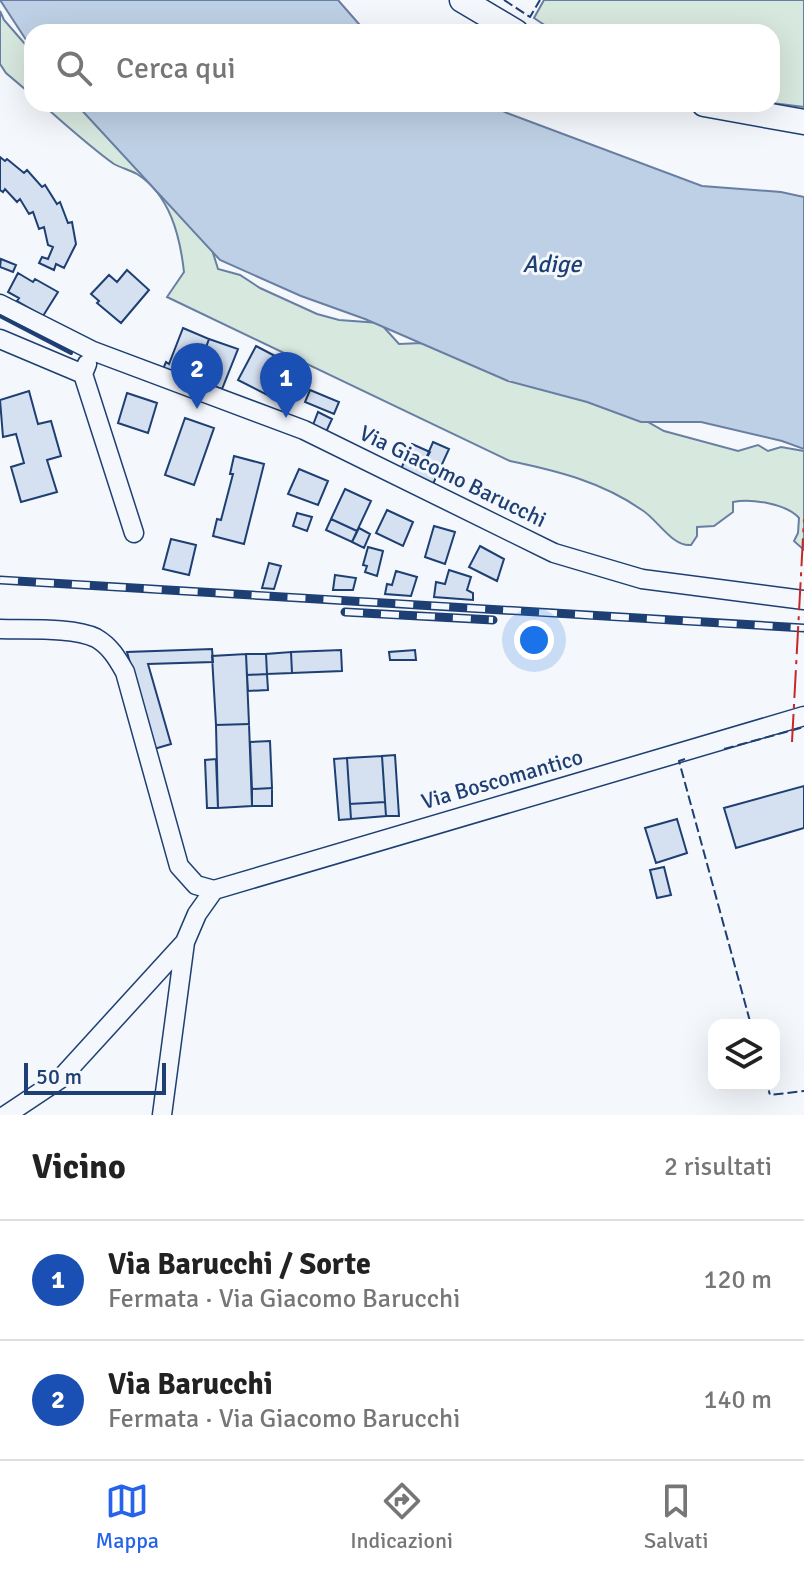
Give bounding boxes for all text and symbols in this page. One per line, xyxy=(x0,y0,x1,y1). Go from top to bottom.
search box xyxy=(24,24,780,112)
icon: search xyxy=(52,46,96,90)
text: Cerca qui xyxy=(116,50,236,87)
water label: Adige xyxy=(523,249,582,279)
pin: 2 xyxy=(171,343,223,409)
pin: 1 xyxy=(260,352,312,418)
street label: Via Giacomo Barucchi xyxy=(355,419,551,533)
your location xyxy=(514,620,554,660)
street label: Via Boscomantico xyxy=(418,743,586,815)
map controls xyxy=(708,1019,780,1091)
button: layers xyxy=(708,1019,780,1091)
scale bar xyxy=(24,1059,166,1095)
text: 50 m xyxy=(36,1063,82,1090)
text: Vicino xyxy=(32,1146,126,1188)
text: 2 risultati xyxy=(664,1151,772,1183)
text: Via Barucchi / Sorte xyxy=(108,1246,371,1283)
text: 1 xyxy=(51,1264,65,1296)
text: 120 m xyxy=(703,1264,772,1296)
text: Fermata · Via Giacomo Barucchi xyxy=(108,1283,460,1315)
text: Via Barucchi xyxy=(108,1366,273,1403)
text: 2 xyxy=(51,1384,65,1416)
text: 140 m xyxy=(703,1384,772,1416)
text: Fermata · Via Giacomo Barucchi xyxy=(108,1403,460,1435)
tab: Mappa xyxy=(96,1479,159,1554)
tab: Indicazioni xyxy=(350,1479,453,1554)
tab: Salvati xyxy=(644,1479,708,1554)

